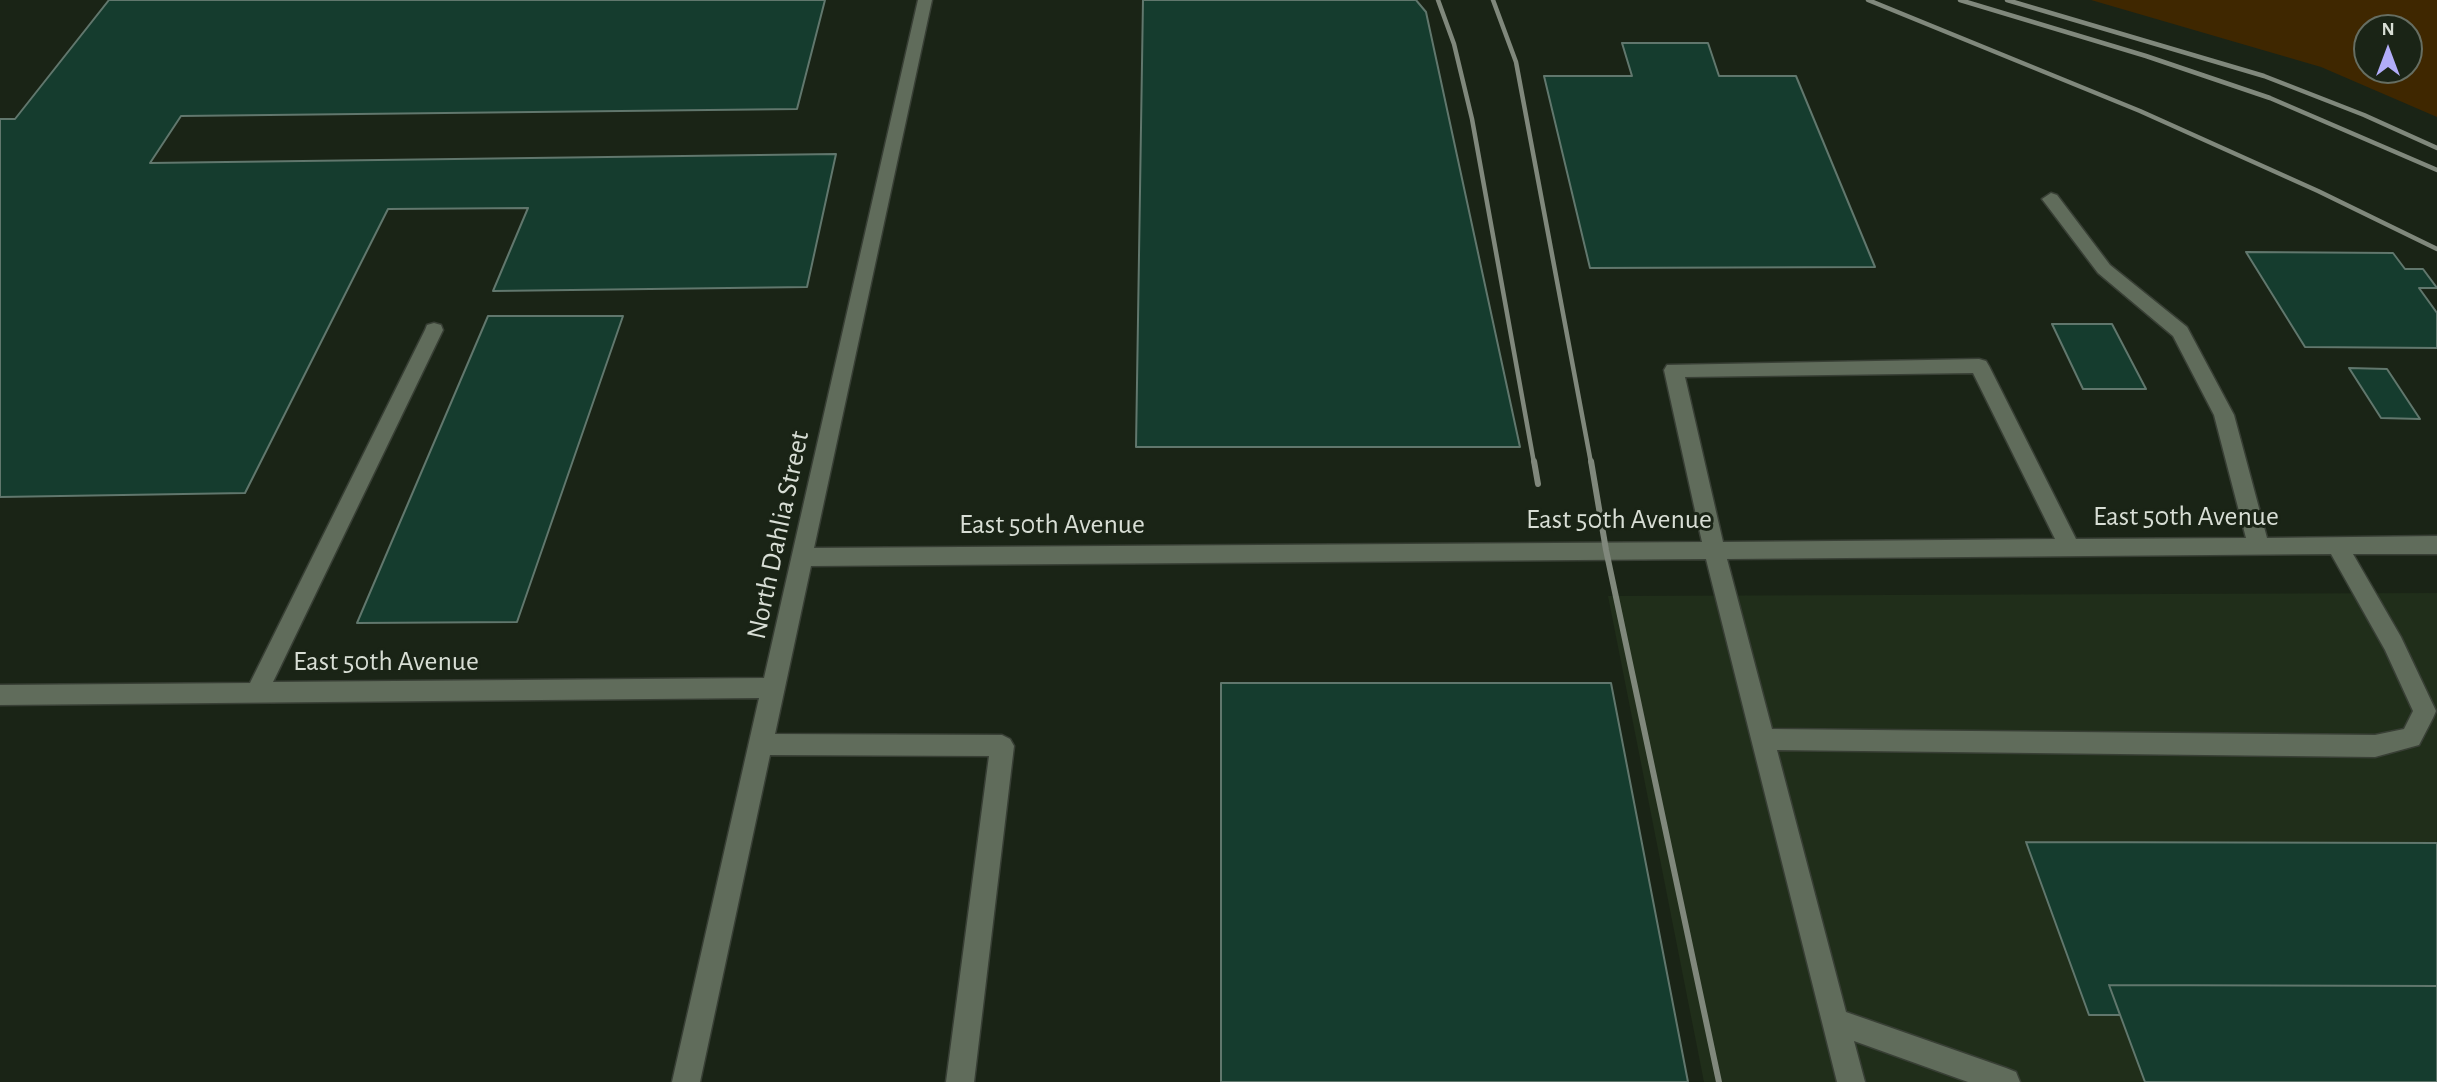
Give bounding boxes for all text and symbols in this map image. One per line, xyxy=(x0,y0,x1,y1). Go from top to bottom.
north arrow xyxy=(2353,14,2423,84)
text: N xyxy=(2381,20,2395,39)
street label: North Dahlia Street xyxy=(740,428,816,642)
street label: East 50th Avenue xyxy=(2093,500,2279,534)
street label: East 50th Avenue xyxy=(1526,503,1712,537)
street label: East 50th Avenue xyxy=(959,508,1145,542)
street label: East 50th Avenue xyxy=(293,645,479,679)

